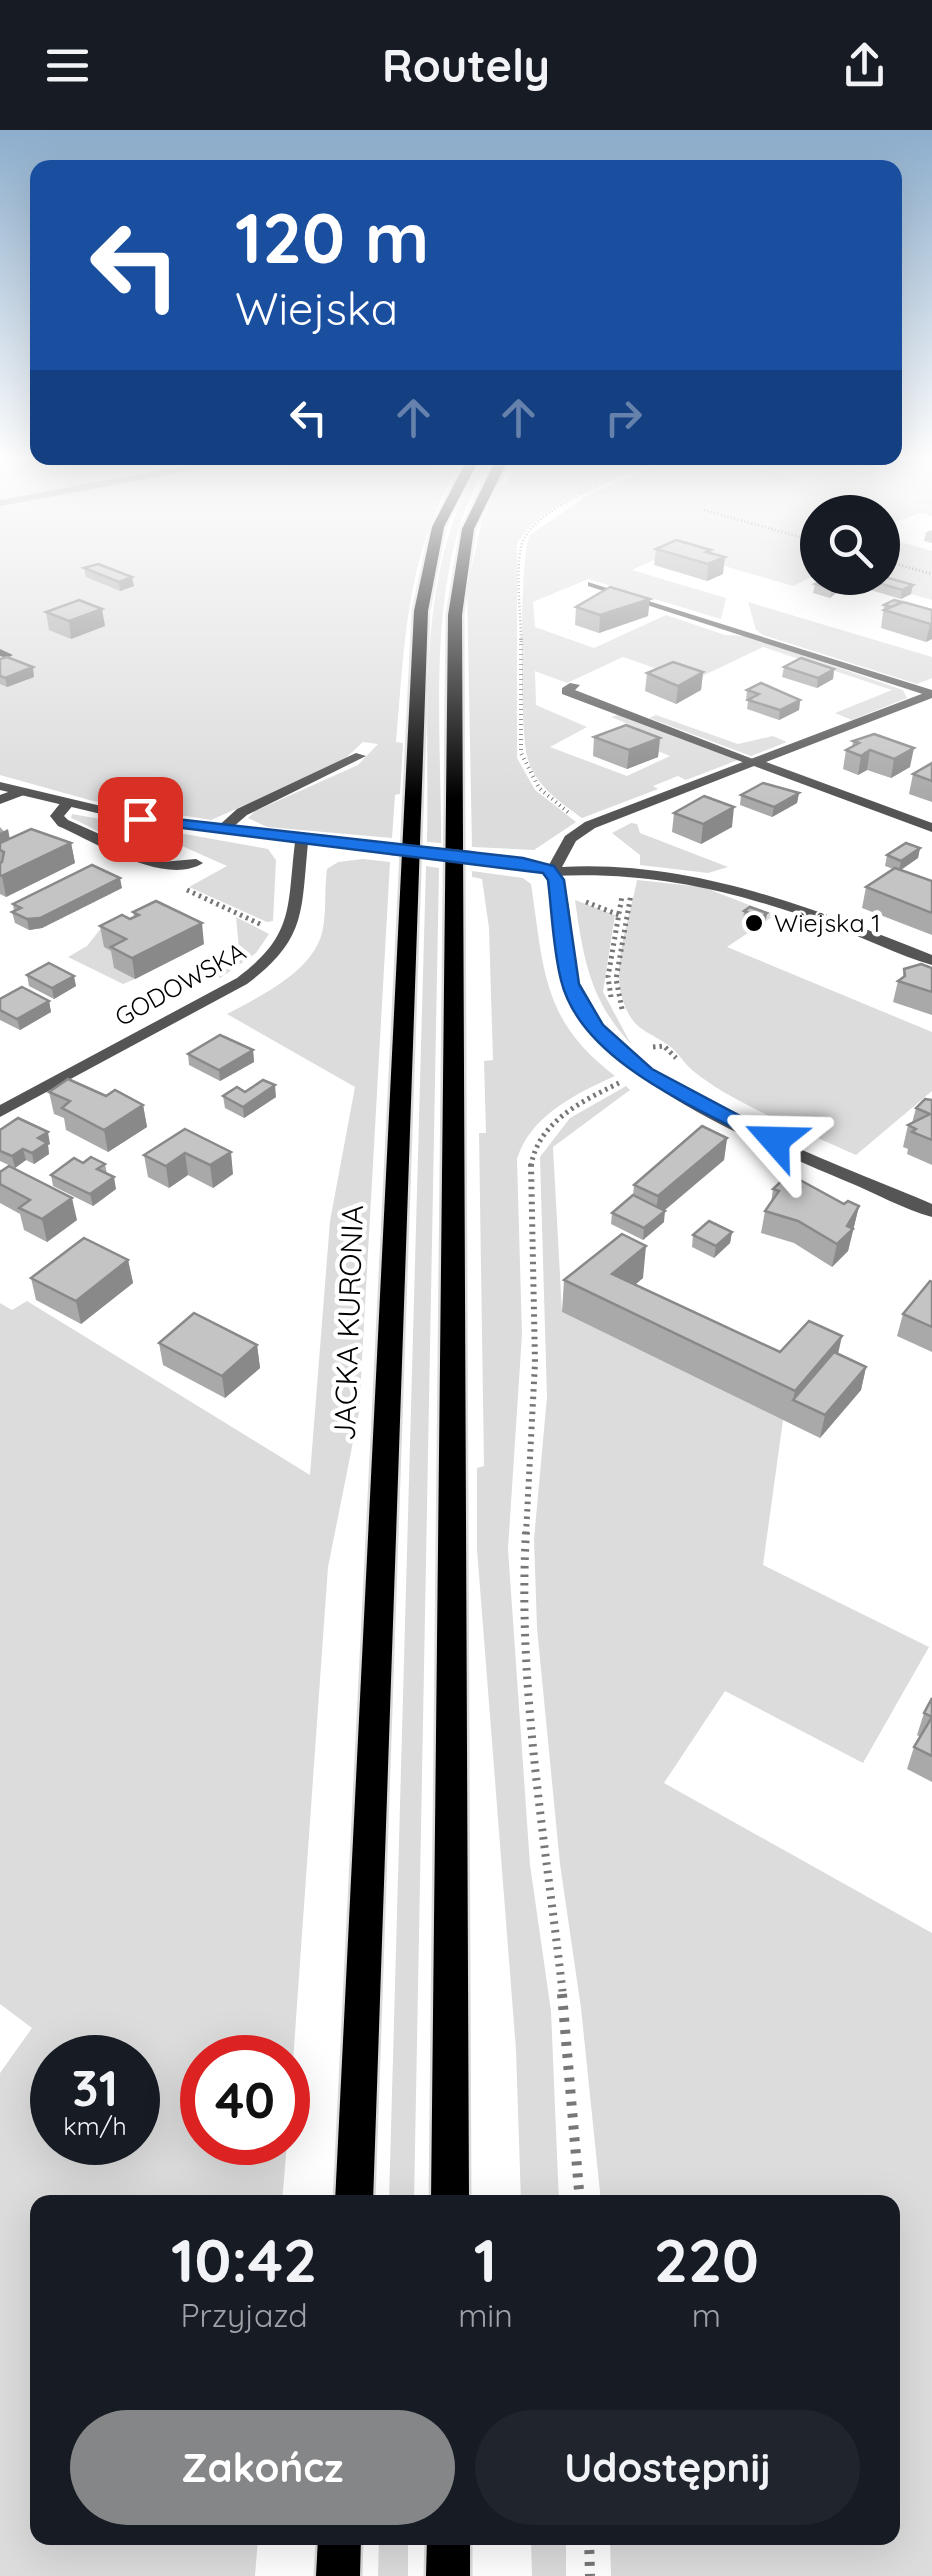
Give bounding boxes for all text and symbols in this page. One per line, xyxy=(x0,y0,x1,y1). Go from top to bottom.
text: Routely xyxy=(382,37,550,93)
icon: menu xyxy=(40,38,95,93)
icon: share xyxy=(837,38,892,93)
text: 120 m xyxy=(235,193,429,281)
icon: left xyxy=(70,200,200,330)
text: Wiejska xyxy=(235,280,398,336)
icon: left xyxy=(281,390,336,445)
icon: ahead xyxy=(386,390,441,445)
icon: ahead xyxy=(491,390,546,445)
icon: right xyxy=(596,390,651,445)
map controls xyxy=(800,495,900,595)
button: search xyxy=(800,495,900,595)
pin xyxy=(98,777,183,862)
icon: arrive xyxy=(113,792,168,847)
place label: Wiejska 1 xyxy=(774,907,881,938)
marker: Wiejska 1 xyxy=(743,912,765,934)
street label: GODOWSKA xyxy=(109,935,250,1032)
position arrow xyxy=(723,1088,827,1192)
street label: JACKA KURONIA xyxy=(325,1204,371,1442)
speed limit sign: 40 xyxy=(180,2035,310,2165)
text: 31 xyxy=(72,2056,118,2119)
text: km/h xyxy=(63,2110,127,2141)
text: 10:42 xyxy=(171,2222,317,2297)
text: 1 xyxy=(474,2222,497,2297)
text: 220 xyxy=(654,2222,759,2297)
text: Przyjazd xyxy=(180,2295,308,2335)
text: min xyxy=(458,2295,513,2335)
text: m xyxy=(692,2295,721,2335)
button: Zakończ xyxy=(70,2410,455,2525)
button: Udostępnij xyxy=(475,2410,860,2525)

